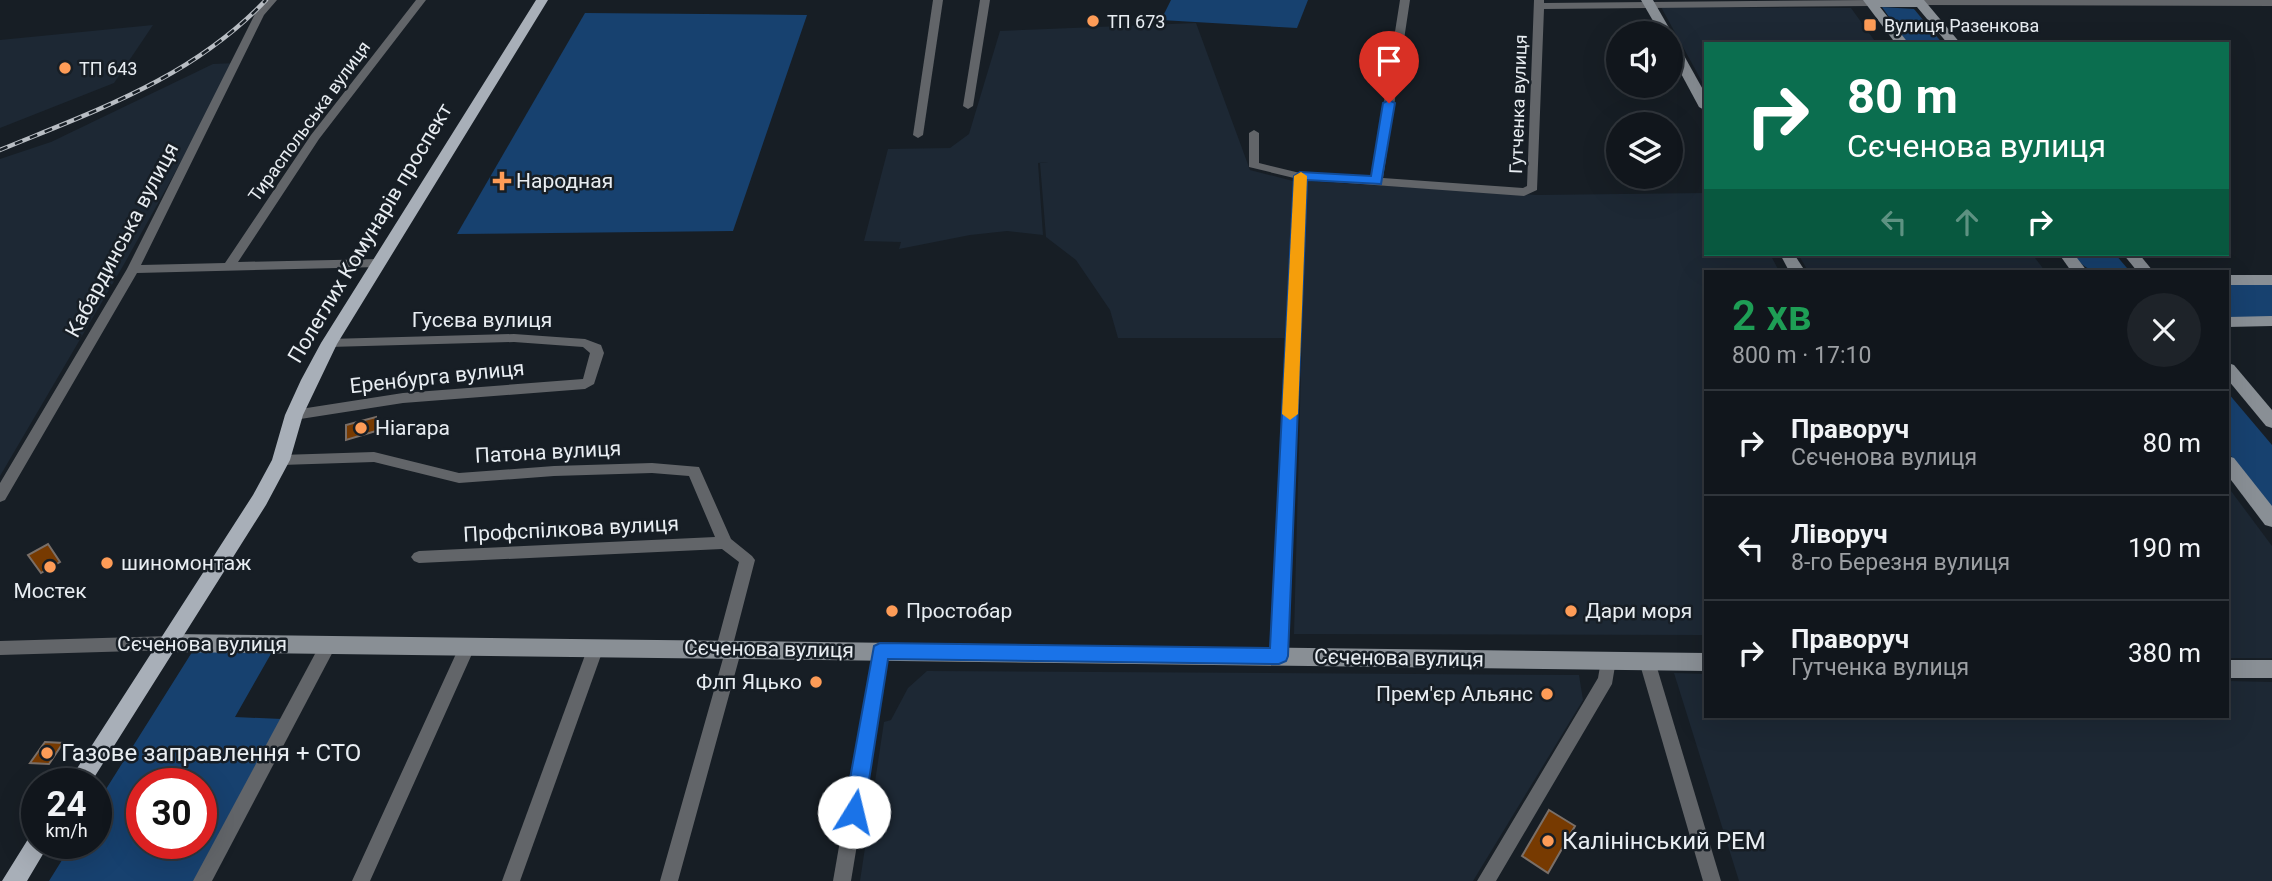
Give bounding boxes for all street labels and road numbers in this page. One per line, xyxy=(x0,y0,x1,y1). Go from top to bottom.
street label: Гутченка вулиця xyxy=(1505,34,1531,174)
street label: Тираспольська вулиця xyxy=(244,37,374,205)
street label: Полеглих Комунарів проспект xyxy=(283,99,457,367)
street label: Кабардинська вулиця xyxy=(61,139,183,341)
street label: Гусєва вулиця xyxy=(412,308,552,332)
street label: Еренбурга вулиця xyxy=(348,356,526,398)
street label: Патона вулиця xyxy=(474,436,622,468)
street label: Профспілкова вулиця xyxy=(463,511,679,547)
street label: Сєченова вулиця xyxy=(117,632,287,656)
street label: Сєченова вулиця xyxy=(684,636,854,662)
street label: Сєченова вулиця xyxy=(1314,645,1484,671)

